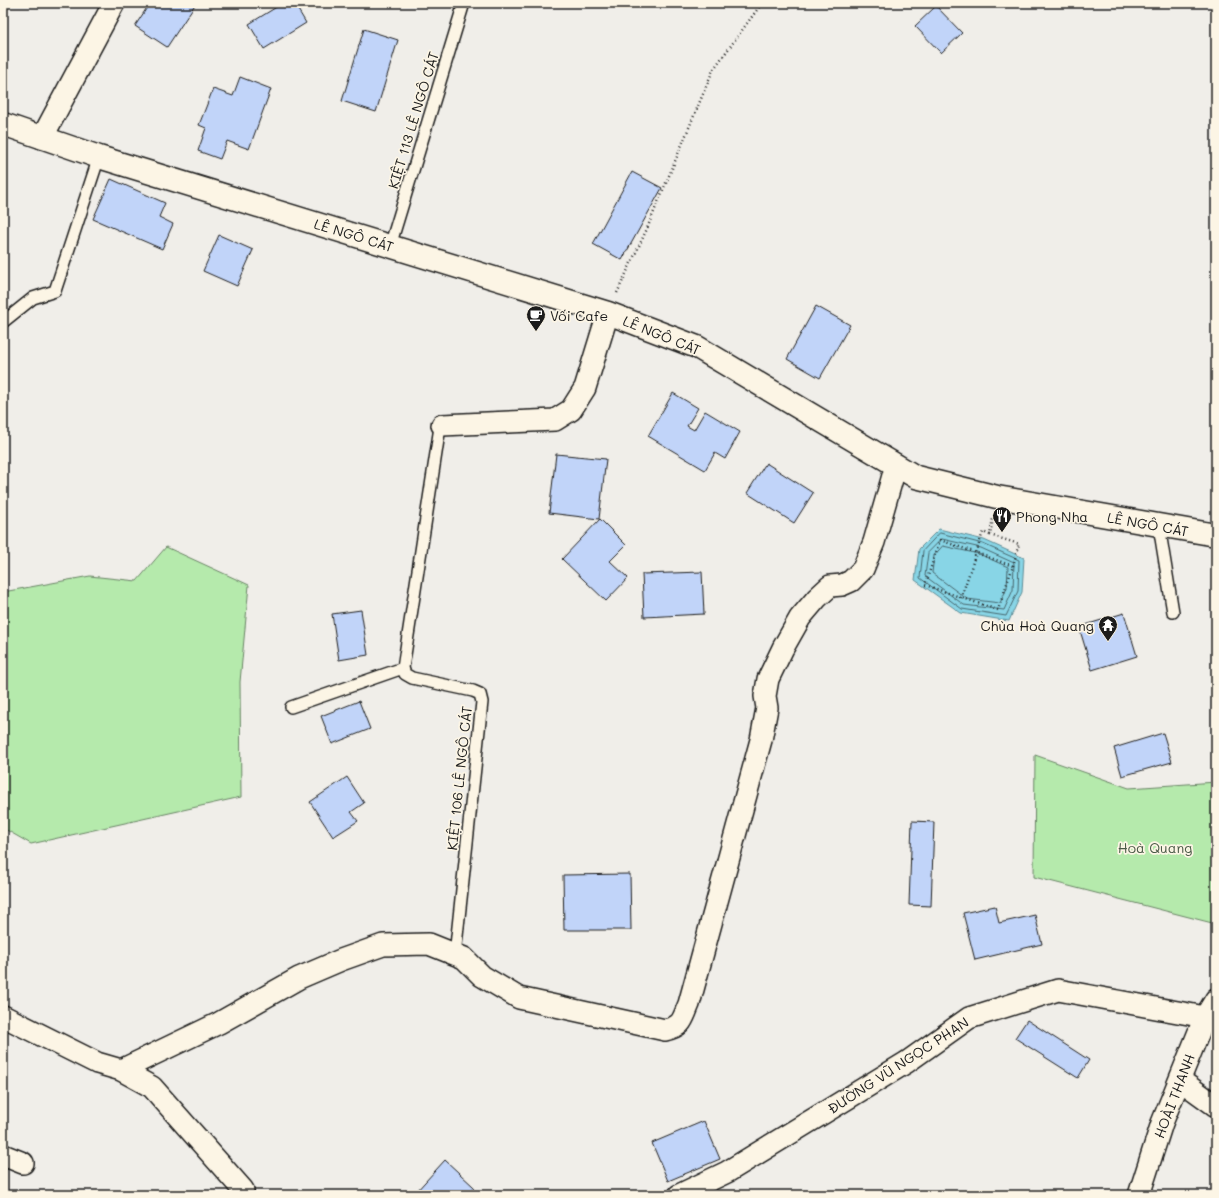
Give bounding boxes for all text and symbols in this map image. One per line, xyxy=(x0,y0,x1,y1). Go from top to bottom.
street label: KIỆT 113 LÊ NGÔ CÁT xyxy=(383,49,443,191)
street label: LÊ NGÔ CÁT xyxy=(312,214,396,256)
cafe icon: Vối Cafe xyxy=(525,304,547,332)
place label: Vối Cafe xyxy=(550,306,608,325)
street label: LÊ NGÔ CÁT xyxy=(620,311,704,359)
restaurant icon: Phong Nha xyxy=(991,505,1013,533)
place label: Phong Nha xyxy=(1016,507,1088,526)
street label: LÊ NGÔ CÁT xyxy=(1106,508,1190,541)
temple icon: Chùa Hoà Quang xyxy=(1097,614,1119,642)
place label: Chùa Hoà Quang xyxy=(981,616,1094,635)
street label: KIỆT 106 LÊ NGÔ CÁT xyxy=(442,705,476,851)
park label: Hoà Quang xyxy=(1118,838,1192,857)
street label: ĐƯỜNG VŨ NGỌC PHAN xyxy=(824,1012,972,1118)
street label: HOÀI THANH xyxy=(1149,1051,1199,1141)

